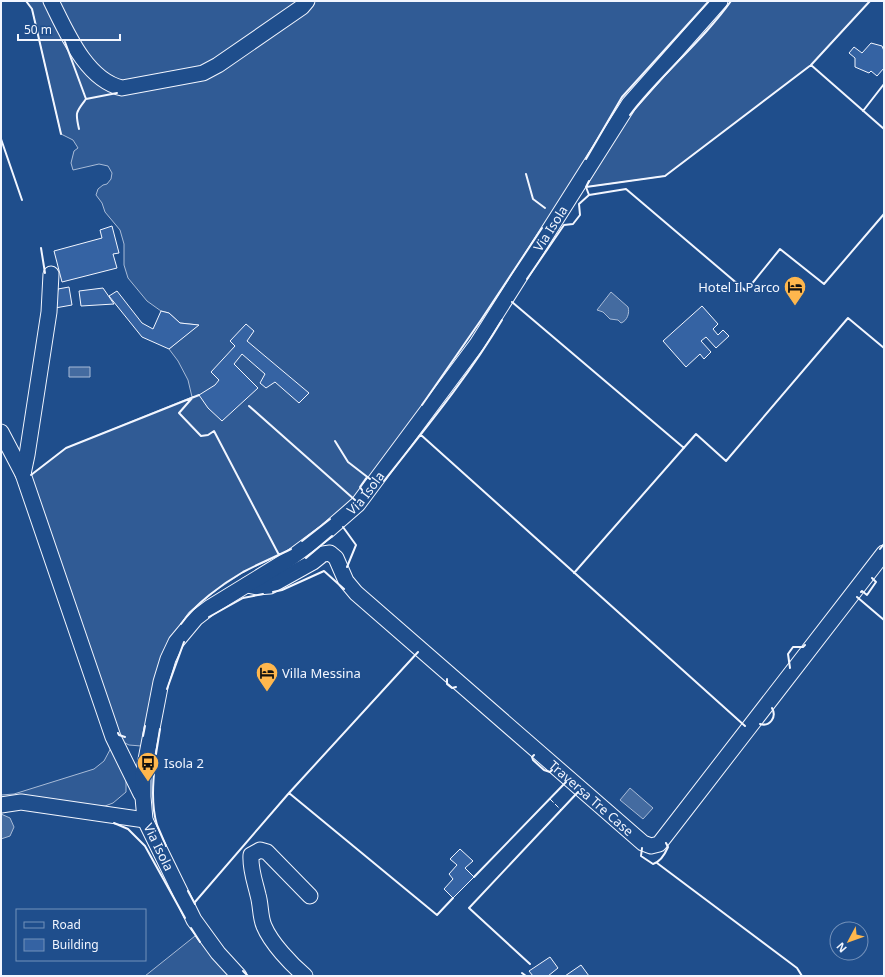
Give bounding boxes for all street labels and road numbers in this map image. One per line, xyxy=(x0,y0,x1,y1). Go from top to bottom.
street label: Via Isola xyxy=(529,202,571,255)
street label: Via Isola xyxy=(343,467,388,519)
street label: Traversa Tre Case xyxy=(545,756,638,840)
street label: Via Isola xyxy=(140,820,178,874)

